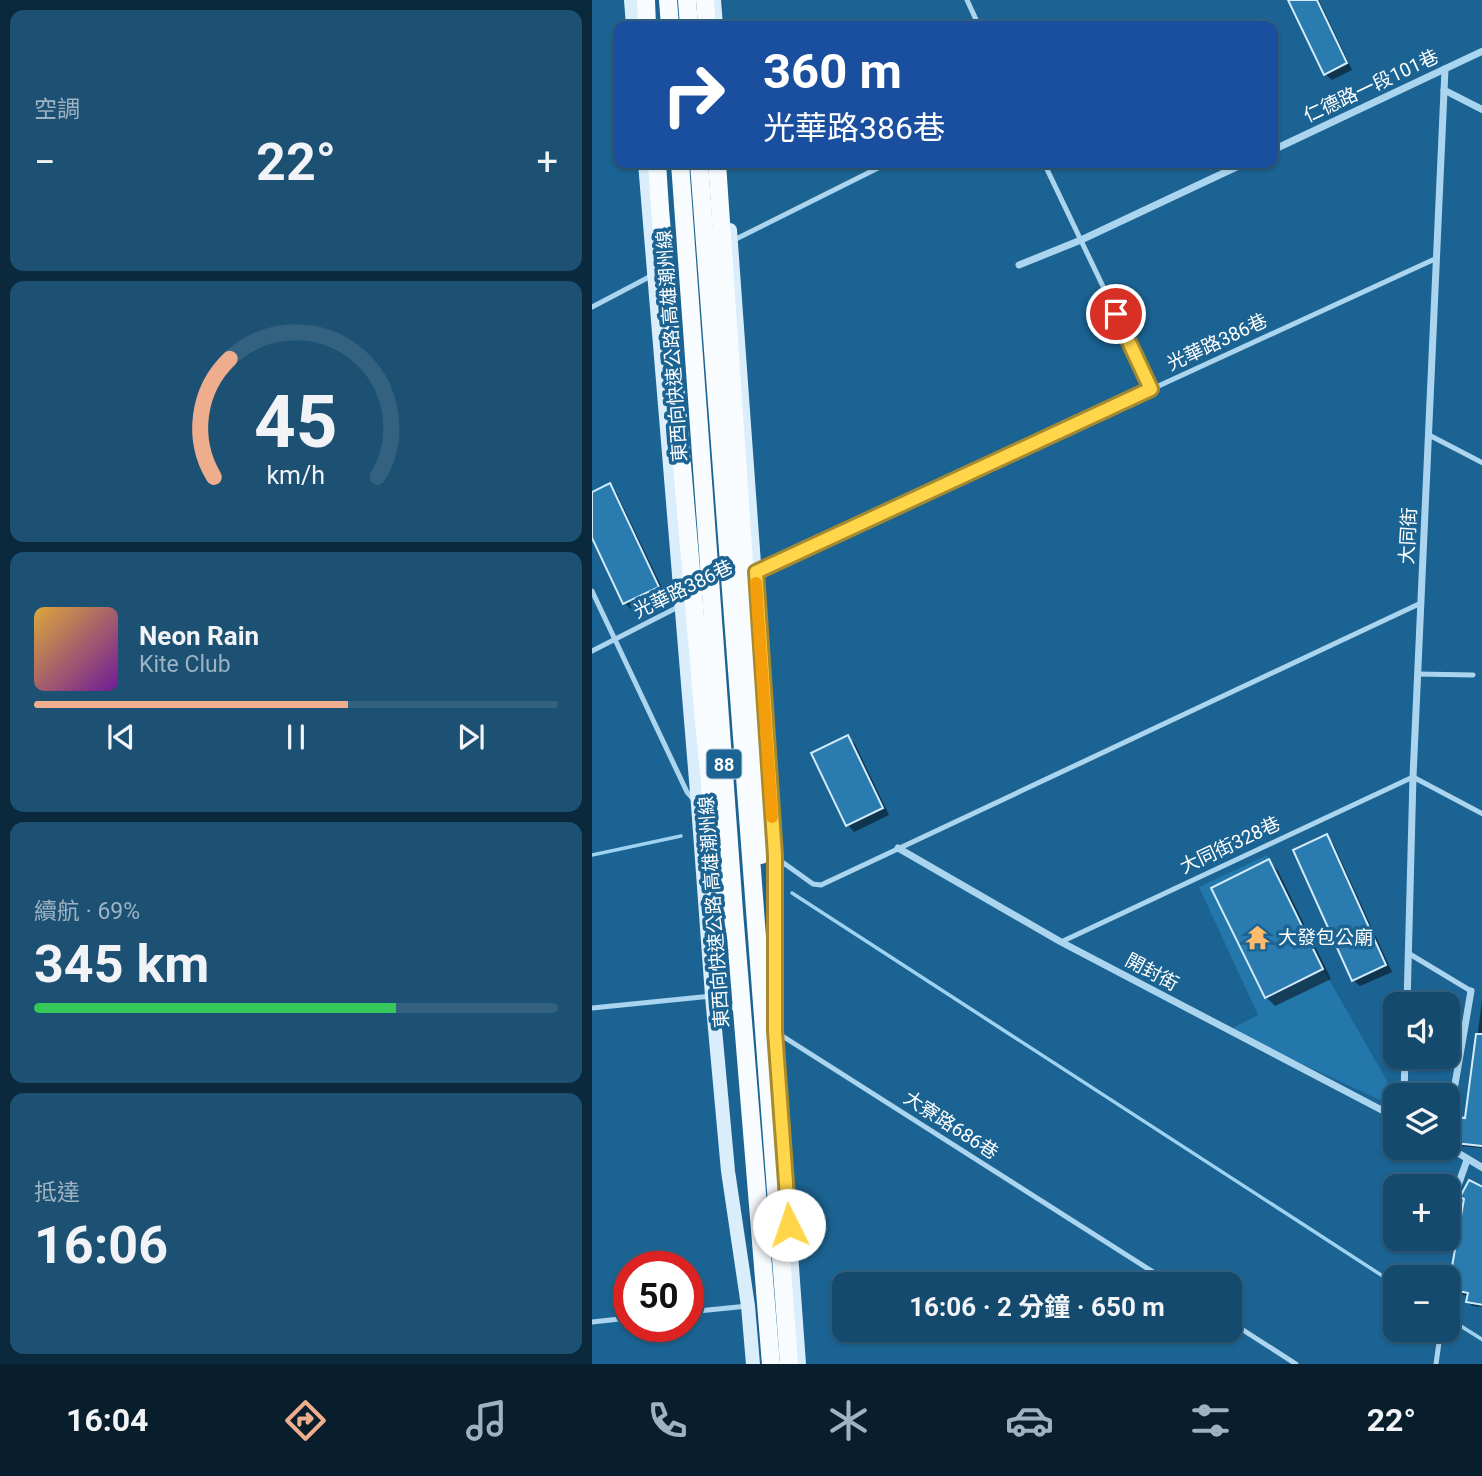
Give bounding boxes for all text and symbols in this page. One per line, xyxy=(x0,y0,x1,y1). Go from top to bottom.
text: 360 m xyxy=(763,43,902,100)
street label: 仁德路一段101巷 xyxy=(1300,45,1442,127)
icon: right xyxy=(648,49,739,140)
text: 空調 xyxy=(34,96,80,123)
text: 光華路386巷 xyxy=(763,109,945,147)
text: 22° xyxy=(256,132,336,193)
text: − xyxy=(34,140,56,184)
text: + xyxy=(536,140,558,184)
street label: 東西向快速公路 高雄潮州線 xyxy=(652,229,692,463)
pin xyxy=(1086,284,1146,344)
icon: arrive xyxy=(1097,295,1135,333)
street label: 光華路386巷 xyxy=(1163,309,1271,375)
text: 45 xyxy=(254,380,338,466)
text: km/h xyxy=(267,461,325,490)
street label: 大同街 xyxy=(1395,507,1421,565)
street label: 光華路386巷 xyxy=(629,555,737,623)
text: Neon Rain xyxy=(139,621,259,651)
text: Kite Club xyxy=(139,651,231,678)
icon: previous xyxy=(102,718,140,756)
icon: pause xyxy=(277,718,315,756)
icon: next xyxy=(452,718,490,756)
road number: 88 xyxy=(706,750,742,778)
street label: 東西向快速公路 高雄潮州線 xyxy=(694,795,734,1029)
street label: 大同街328巷 xyxy=(1176,812,1284,878)
text: 續航 · 69% xyxy=(34,898,140,925)
temple icon: 大發包公廟 xyxy=(1244,923,1272,951)
place label: 大發包公廟 xyxy=(1278,926,1373,949)
text: 345 km xyxy=(34,934,209,995)
street label: 開封街 xyxy=(1121,948,1183,996)
map controls xyxy=(1383,992,1460,1342)
button: sound xyxy=(1383,992,1460,1069)
button: layers xyxy=(1383,1083,1460,1160)
street label: 大寮路686巷 xyxy=(899,1086,1003,1164)
button: + xyxy=(1383,1174,1460,1251)
text: 抵達 xyxy=(34,1179,80,1206)
position arrow xyxy=(752,1188,826,1262)
text: 16:06 xyxy=(34,1215,168,1276)
speed limit sign: 50 xyxy=(613,1251,704,1342)
button: − xyxy=(1383,1265,1460,1342)
text: 16:06 · 2 分鐘 · 650 m xyxy=(909,1292,1165,1322)
icon: directions xyxy=(281,1396,330,1445)
icon: music xyxy=(462,1396,511,1445)
icon: phone xyxy=(643,1396,692,1445)
icon: climate xyxy=(824,1396,873,1445)
icon: car xyxy=(1005,1396,1054,1445)
icon: filters xyxy=(1186,1396,1235,1445)
text: 16:04 xyxy=(66,1401,148,1439)
text: 22° xyxy=(1367,1401,1416,1439)

